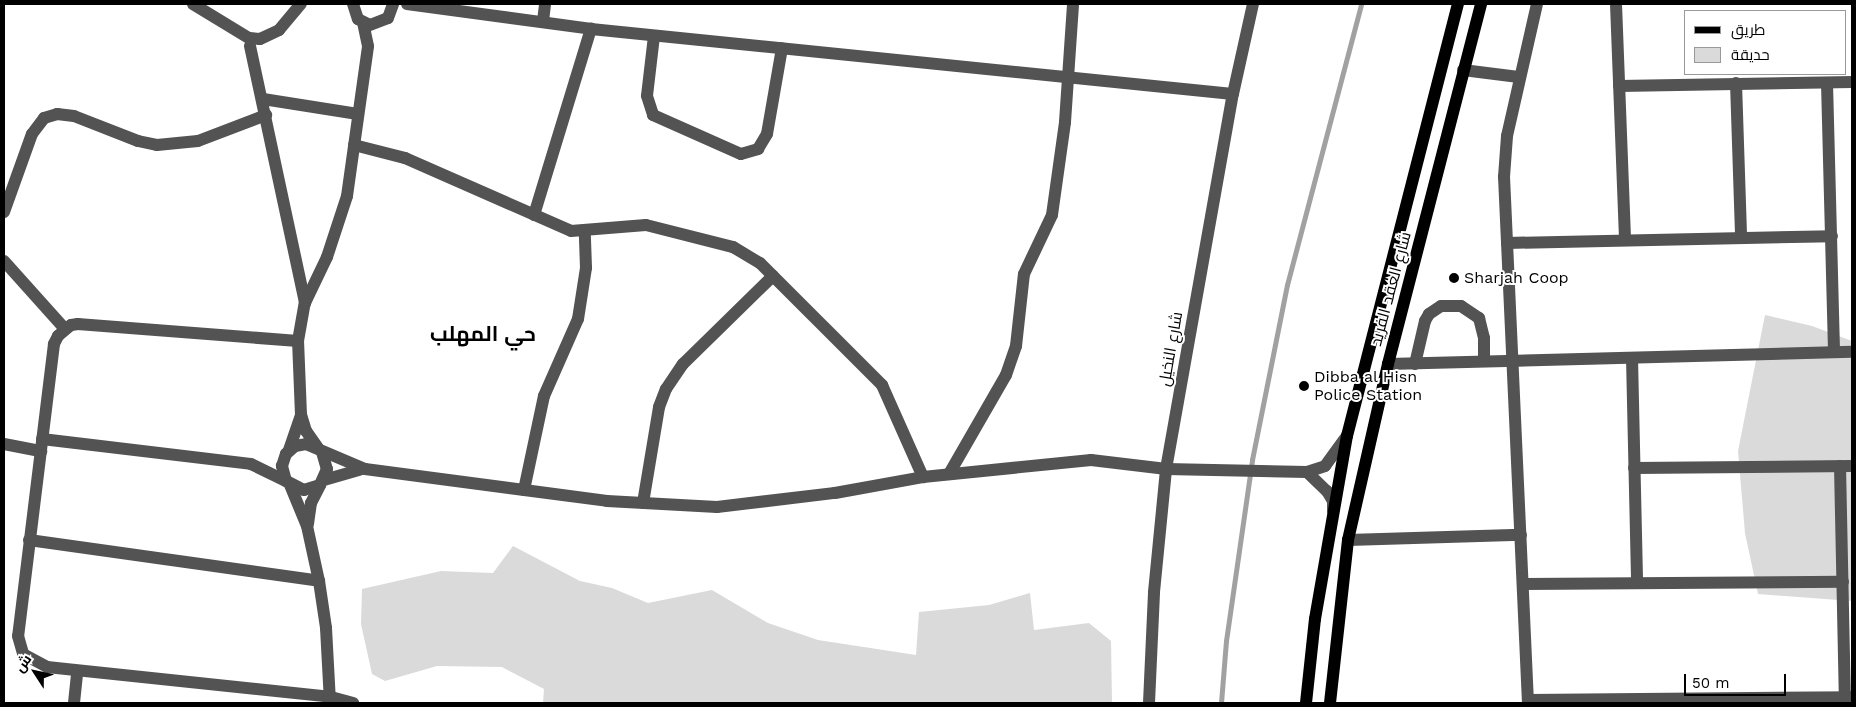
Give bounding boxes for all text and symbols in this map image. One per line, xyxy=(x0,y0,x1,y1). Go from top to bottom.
legend xyxy=(1684,10,1846,75)
text: طريق xyxy=(1731,21,1765,39)
text: حديقة xyxy=(1731,46,1770,64)
street label: شارع العقد الفريد xyxy=(1367,230,1415,348)
place label: Sharjah Coop xyxy=(1464,268,1569,288)
marker: Sharjah Coop xyxy=(1448,272,1460,284)
street label: شارع النخيل xyxy=(1155,310,1187,388)
district label: حي المهلب xyxy=(430,321,536,347)
place label: Dibba al Hisn Police Station xyxy=(1314,367,1422,405)
marker: Dibba al Hisn Police Station xyxy=(1298,380,1310,392)
north arrow xyxy=(10,647,60,697)
text: ش xyxy=(11,651,34,675)
scale bar xyxy=(1686,664,1788,696)
text: 50 m xyxy=(1692,674,1729,692)

